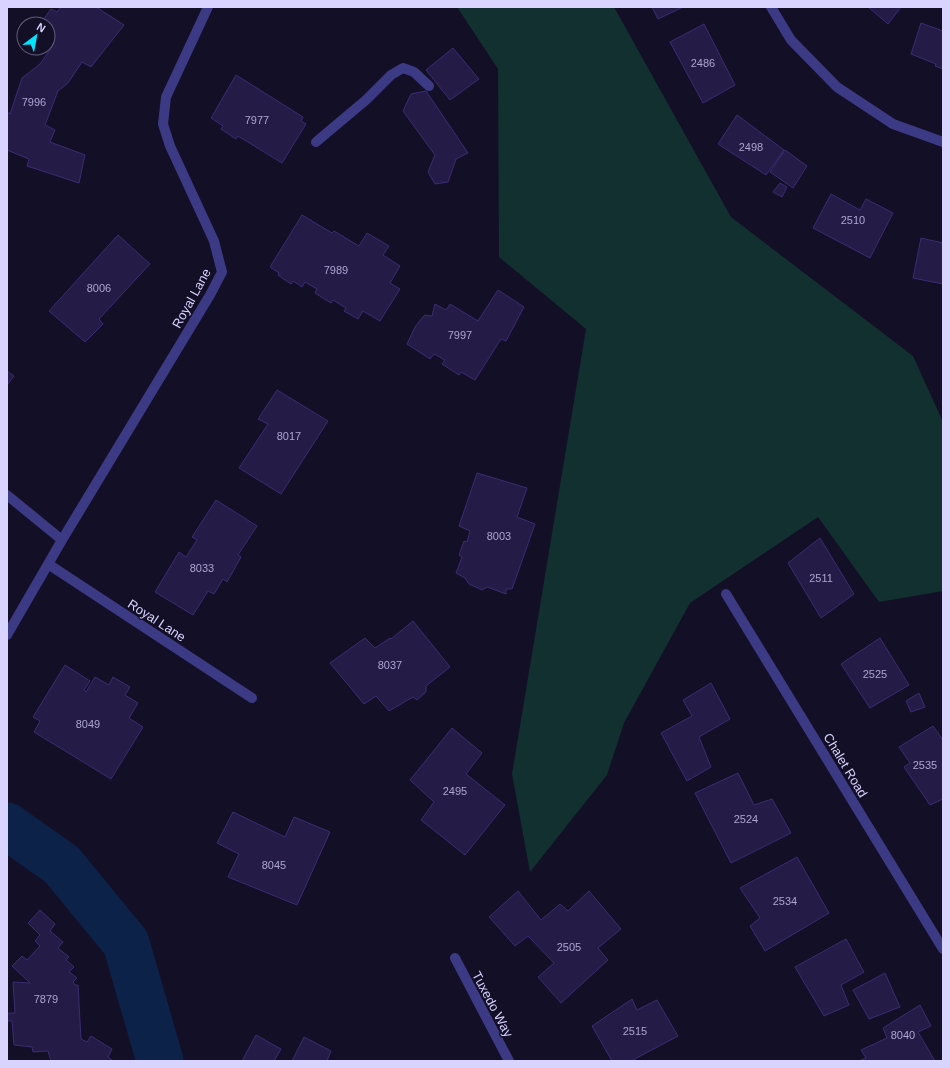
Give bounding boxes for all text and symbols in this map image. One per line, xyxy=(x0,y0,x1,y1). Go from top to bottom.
north arrow xyxy=(16,16,56,56)
text: N xyxy=(35,20,48,35)
house number: 2486 xyxy=(691,57,715,69)
house number: 7996 xyxy=(22,96,46,108)
house number: 7977 xyxy=(245,114,269,126)
house number: 2498 xyxy=(739,141,763,153)
house number: 2510 xyxy=(841,214,865,226)
house number: 7989 xyxy=(324,264,348,276)
street label: Royal Lane xyxy=(169,266,214,331)
house number: 8006 xyxy=(87,282,111,294)
house number: 7997 xyxy=(448,329,472,341)
house number: 8017 xyxy=(277,430,301,442)
house number: 8003 xyxy=(487,530,511,542)
house number: 8033 xyxy=(190,562,214,574)
house number: 2511 xyxy=(809,572,833,584)
street label: Royal Lane xyxy=(125,596,188,645)
house number: 8037 xyxy=(378,659,402,671)
house number: 2525 xyxy=(863,668,887,680)
house number: 8049 xyxy=(76,718,100,730)
street label: Chalet Road xyxy=(821,730,871,800)
house number: 2535 xyxy=(913,759,937,771)
house number: 2495 xyxy=(443,785,467,797)
house number: 2524 xyxy=(734,813,758,825)
house number: 8045 xyxy=(262,859,286,871)
house number: 2534 xyxy=(773,895,797,907)
house number: 2505 xyxy=(557,941,581,953)
street label: Tuxedo Way xyxy=(469,969,516,1040)
house number: 7879 xyxy=(34,993,58,1005)
house number: 2515 xyxy=(623,1025,647,1037)
house number: 8040 xyxy=(891,1029,915,1041)

